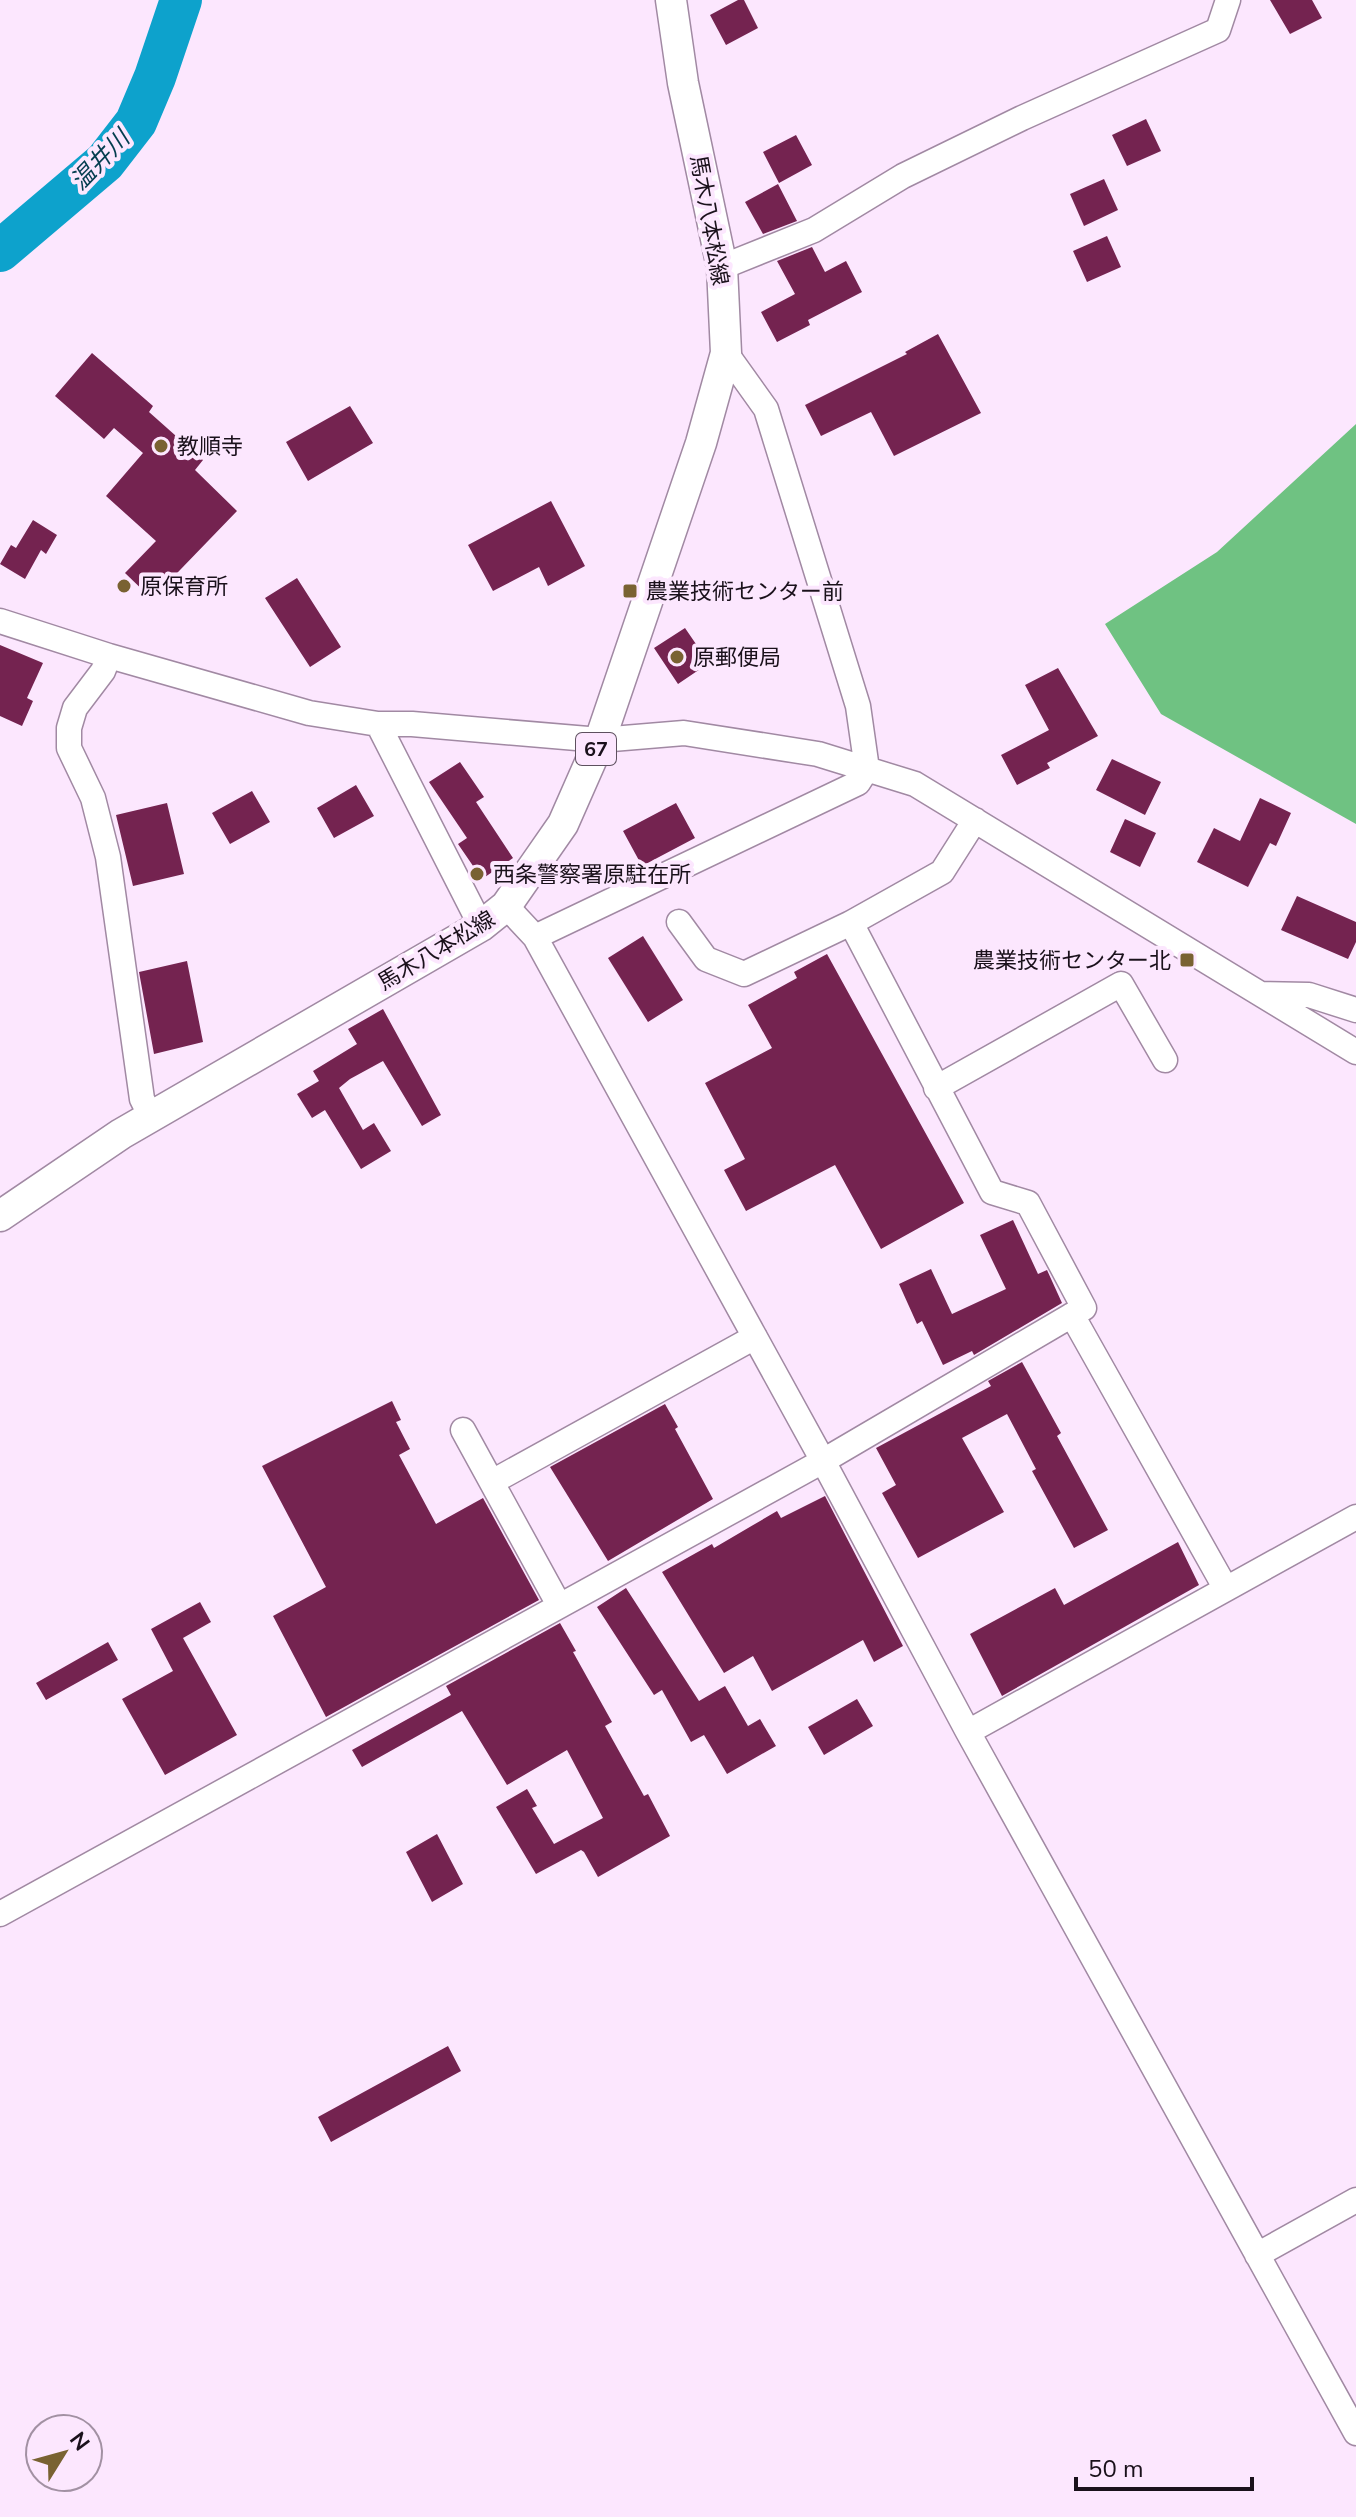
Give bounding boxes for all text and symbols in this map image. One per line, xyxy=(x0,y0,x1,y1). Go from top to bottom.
water label: 温井川 xyxy=(63,121,139,197)
street label: 馬木八本松線 xyxy=(683,153,735,288)
place label: 教順寺 xyxy=(177,432,243,462)
marker: 教順寺 xyxy=(152,437,170,455)
place label: 原保育所 xyxy=(140,572,228,602)
marker: 原保育所 xyxy=(115,577,133,595)
place label: 農業技術センター前 xyxy=(646,577,844,607)
marker: 農業技術センター前 xyxy=(621,582,639,600)
place label: 原郵便局 xyxy=(693,643,781,673)
marker: 原郵便局 xyxy=(668,648,686,666)
road number: 67 xyxy=(576,733,616,765)
place label: 西条警察署原駐在所 xyxy=(493,860,691,890)
marker: 西条警察署原駐在所 xyxy=(468,865,486,883)
street label: 馬木八本松線 xyxy=(372,904,501,998)
place label: 農業技術センター北 xyxy=(973,946,1171,976)
marker: 農業技術センター北 xyxy=(1178,951,1196,969)
north arrow xyxy=(24,2413,104,2493)
text: N xyxy=(62,2426,96,2457)
scale bar xyxy=(1076,2441,1252,2491)
text: 50 m xyxy=(1088,2453,1144,2485)

